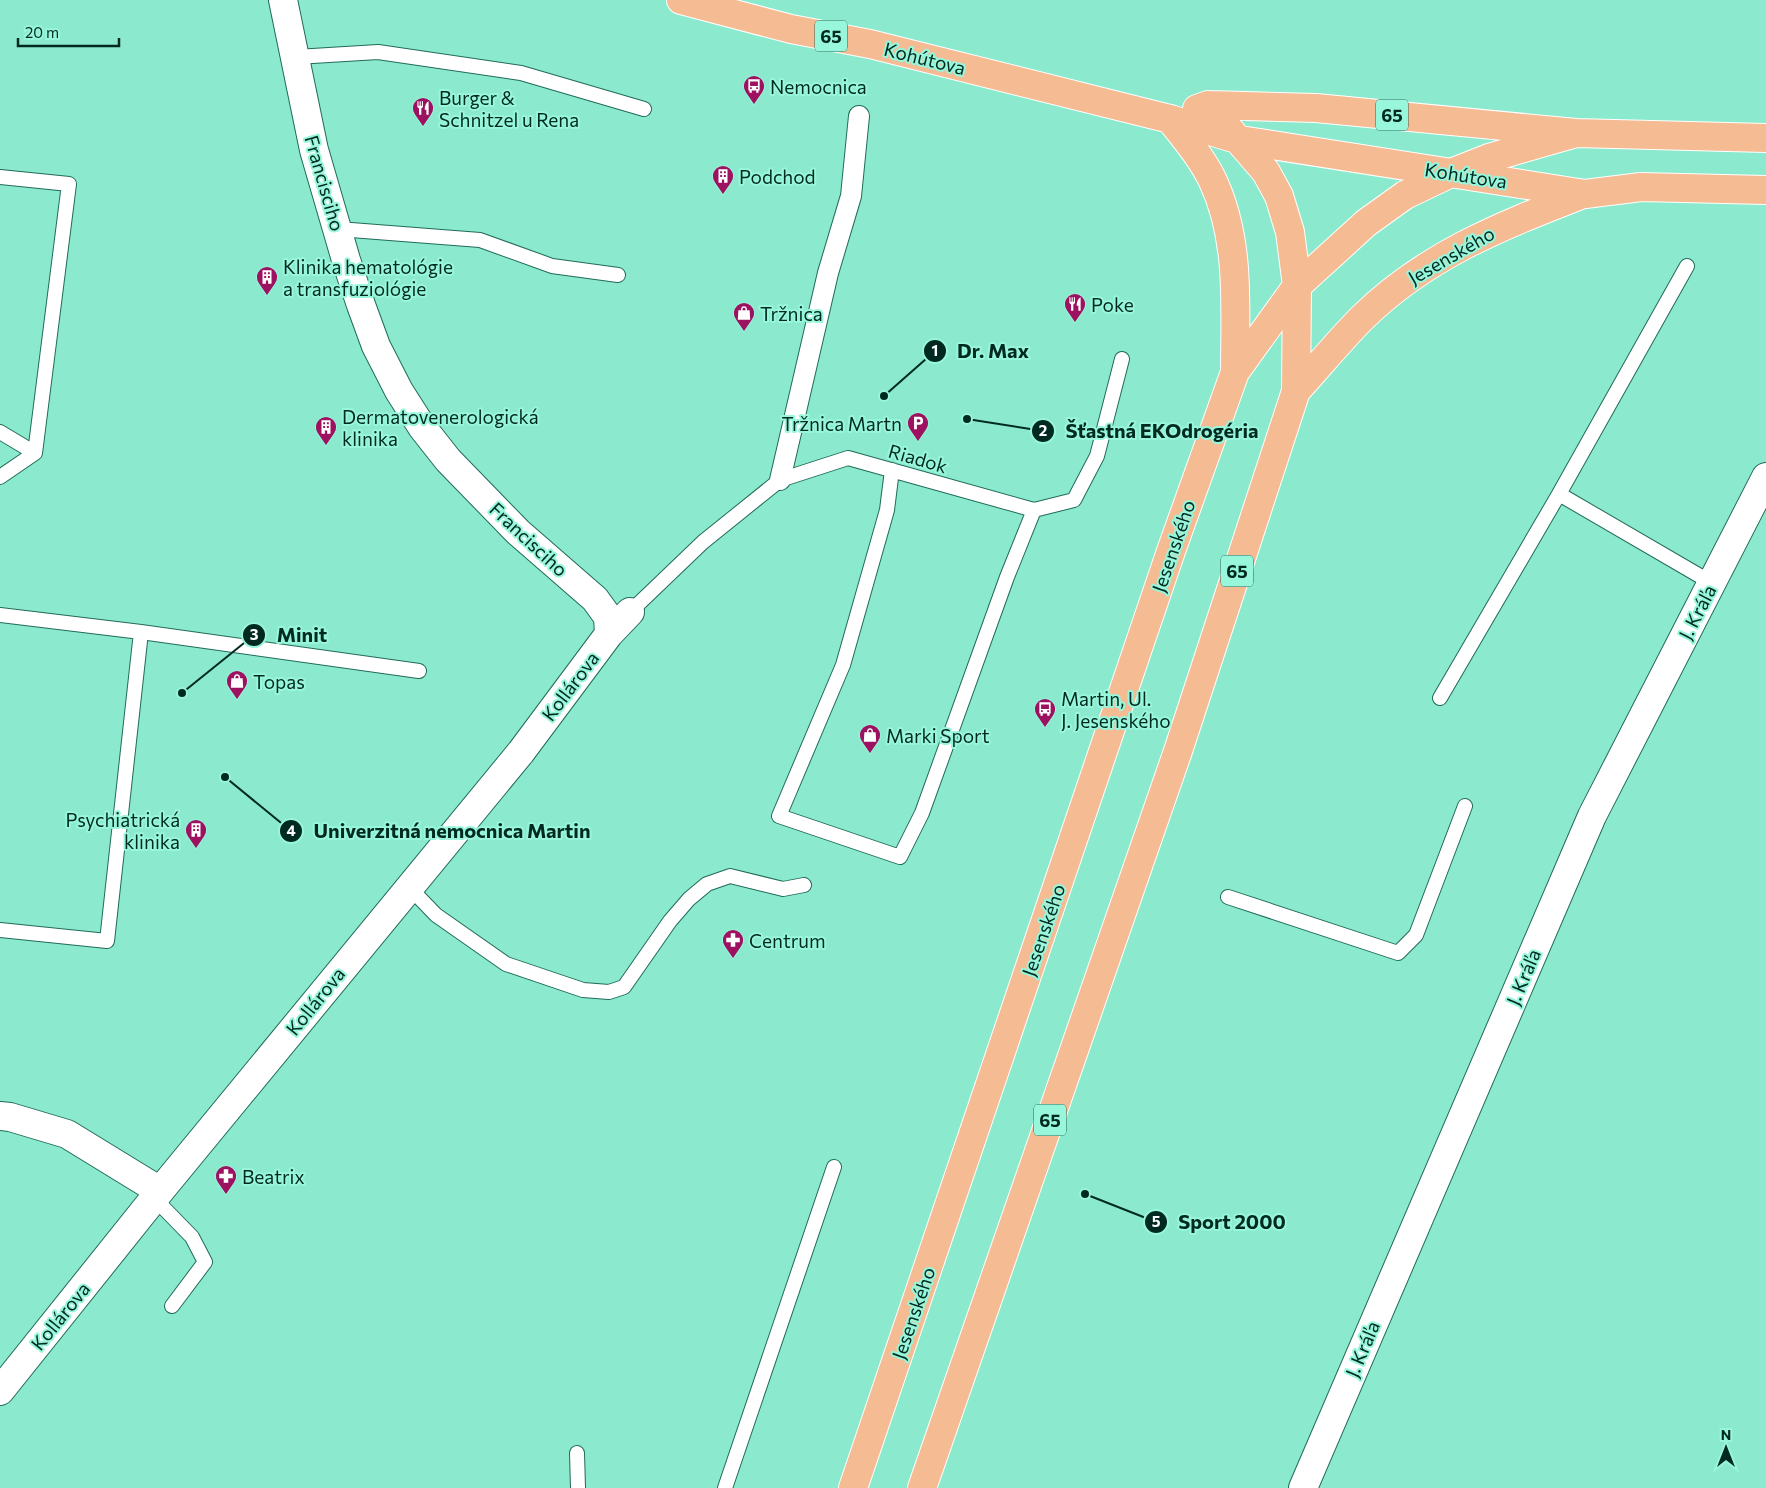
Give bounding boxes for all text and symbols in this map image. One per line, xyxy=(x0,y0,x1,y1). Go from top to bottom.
scale bar xyxy=(18,15,119,47)
road number: 65 xyxy=(815,20,847,52)
text: 20 m xyxy=(25,23,59,41)
street label: Kohútova xyxy=(882,37,968,79)
bus stop icon: Nemocnica xyxy=(742,74,766,105)
place label: Nemocnica xyxy=(770,75,867,98)
place label: Burger & Schnitzel u Rena xyxy=(439,86,579,131)
restaurant icon: Burger & Schnitzel u Rena xyxy=(411,96,435,127)
road number: 65 xyxy=(1376,100,1408,130)
street label: Francisciho xyxy=(300,133,350,233)
street label: Kohútova xyxy=(1423,157,1509,193)
building icon: Podchod xyxy=(711,164,735,195)
place label: Podchod xyxy=(739,165,816,188)
street label: Jesenského xyxy=(1404,221,1498,289)
place label: Klinika hematológie a transfuziológie xyxy=(283,255,453,300)
building icon: Klinika hematológie a transfuziológie xyxy=(255,265,279,296)
restaurant icon: Poke xyxy=(1063,292,1087,323)
place label: Poke xyxy=(1091,293,1134,316)
shop icon: Tržnica xyxy=(732,301,756,332)
place label: Tržnica xyxy=(760,302,823,325)
callout: Dr. Max xyxy=(922,333,1039,368)
text: Dr. Max xyxy=(957,338,1030,362)
text: 1 xyxy=(932,341,938,359)
place label: Dermatovenerologická klinika xyxy=(342,405,539,450)
parking icon: Tržnica Martn xyxy=(906,411,930,442)
place label: Tržnica Martn xyxy=(781,412,902,435)
callout: Šťastná EKOdrogéria xyxy=(1031,413,1269,448)
building icon: Dermatovenerologická klinika xyxy=(314,415,338,446)
text: Šťastná EKOdrogéria xyxy=(1065,418,1259,442)
text: 2 xyxy=(1039,421,1047,439)
street label: Riadok xyxy=(886,439,950,477)
street label: Francisciho xyxy=(485,497,573,581)
street label: Jesenského xyxy=(1147,497,1199,595)
road number: 65 xyxy=(1221,556,1253,586)
street label: J. Kráľa xyxy=(1673,581,1721,643)
callout: Minit xyxy=(242,618,337,653)
text: Minit xyxy=(277,622,327,646)
text: 3 xyxy=(250,625,259,643)
street label: Kollárova xyxy=(537,647,603,725)
shop icon: Topas xyxy=(225,669,249,700)
place label: Topas xyxy=(253,670,305,693)
place label: Martin, Ul. J. Jesenského xyxy=(1061,687,1171,732)
bus stop icon: Martin, Ul. J. Jesenského xyxy=(1033,697,1057,728)
shop icon: Marki Sport xyxy=(858,723,882,754)
place label: Marki Sport xyxy=(886,724,990,747)
place label: Psychiatrická klinika xyxy=(66,808,180,853)
callout: Univerzitná nemocnica Martin xyxy=(278,813,600,848)
building icon: Psychiatrická klinika xyxy=(184,818,208,849)
text: Univerzitná nemocnica Martin xyxy=(314,818,590,842)
text: 4 xyxy=(286,821,296,839)
street label: Jesenského xyxy=(1017,881,1069,979)
pharmacy icon: Centrum xyxy=(721,928,745,959)
place label: Centrum xyxy=(749,929,826,952)
street label: J. Kráľa xyxy=(1501,946,1545,1008)
street label: Kollárova xyxy=(281,962,349,1040)
road number: 65 xyxy=(1034,1104,1066,1136)
pharmacy icon: Beatrix xyxy=(214,1164,238,1195)
place label: Beatrix xyxy=(242,1165,305,1188)
callout: Sport 2000 xyxy=(1143,1204,1295,1239)
text: Sport 2000 xyxy=(1178,1209,1286,1233)
text: 5 xyxy=(1152,1212,1161,1230)
street label: Jesenského xyxy=(887,1264,939,1362)
street label: Kollárova xyxy=(26,1277,94,1355)
street label: J. Kráľa xyxy=(1340,1318,1384,1380)
north arrow xyxy=(1701,1423,1751,1473)
text: N xyxy=(1721,1426,1731,1443)

